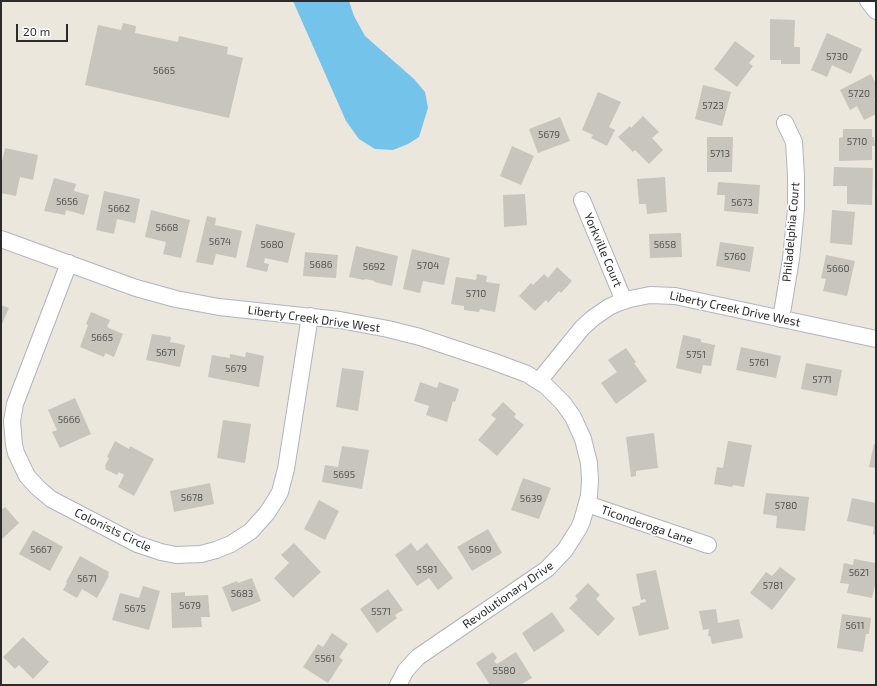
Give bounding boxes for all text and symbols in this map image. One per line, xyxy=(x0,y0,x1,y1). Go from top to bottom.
scale bar xyxy=(18,16,70,42)
text: 20 m xyxy=(23,24,50,38)
house number: 5730 xyxy=(826,51,848,63)
house number: 5665 xyxy=(153,65,175,77)
house number: 5720 xyxy=(848,88,870,100)
house number: 5723 xyxy=(702,100,724,112)
house number: 5679 xyxy=(538,129,560,141)
house number: 5710 xyxy=(847,136,867,148)
house number: 5713 xyxy=(710,148,730,160)
street label: Philadelphia Court xyxy=(779,182,803,282)
house number: 5656 xyxy=(56,196,78,208)
house number: 5673 xyxy=(731,197,753,209)
house number: 5662 xyxy=(108,203,130,215)
street label: Yorkville Court xyxy=(581,211,625,289)
house number: 5668 xyxy=(156,222,178,234)
house number: 5674 xyxy=(209,236,231,248)
house number: 5680 xyxy=(260,239,284,251)
house number: 5658 xyxy=(654,239,676,251)
house number: 5760 xyxy=(724,251,746,263)
house number: 5686 xyxy=(310,259,332,271)
house number: 5704 xyxy=(417,260,439,272)
house number: 5692 xyxy=(363,261,385,273)
house number: 5660 xyxy=(827,263,849,275)
house number: 5710 xyxy=(466,288,486,300)
street label: Liberty Creek Drive West xyxy=(668,288,802,330)
street label: Liberty Creek Drive West xyxy=(247,303,381,335)
house number: 5665 xyxy=(91,332,113,344)
house number: 5671 xyxy=(156,347,176,359)
house number: 5751 xyxy=(686,349,706,361)
house number: 5761 xyxy=(749,357,769,369)
house number: 5679 xyxy=(225,363,247,375)
house number: 5771 xyxy=(812,374,832,386)
house number: 5666 xyxy=(58,414,80,426)
house number: 5695 xyxy=(333,469,355,481)
house number: 5678 xyxy=(181,492,203,504)
house number: 5639 xyxy=(520,493,542,505)
house number: 5780 xyxy=(775,500,797,512)
street label: Ticonderoga Lane xyxy=(599,503,695,547)
street label: Colonists Circle xyxy=(72,505,154,555)
house number: 5667 xyxy=(30,544,52,556)
house number: 5609 xyxy=(469,544,491,556)
street label: Revolutionary Drive xyxy=(460,558,556,632)
house number: 5581 xyxy=(417,564,437,576)
house number: 5621 xyxy=(849,567,869,579)
house number: 5671 xyxy=(77,573,97,585)
house number: 5781 xyxy=(763,580,783,592)
house number: 5683 xyxy=(231,588,253,600)
house number: 5679 xyxy=(179,600,201,612)
house number: 5675 xyxy=(124,603,146,615)
house number: 5571 xyxy=(371,606,391,618)
house number: 5611 xyxy=(845,620,865,632)
house number: 5561 xyxy=(315,653,335,665)
house number: 5580 xyxy=(493,665,515,677)

